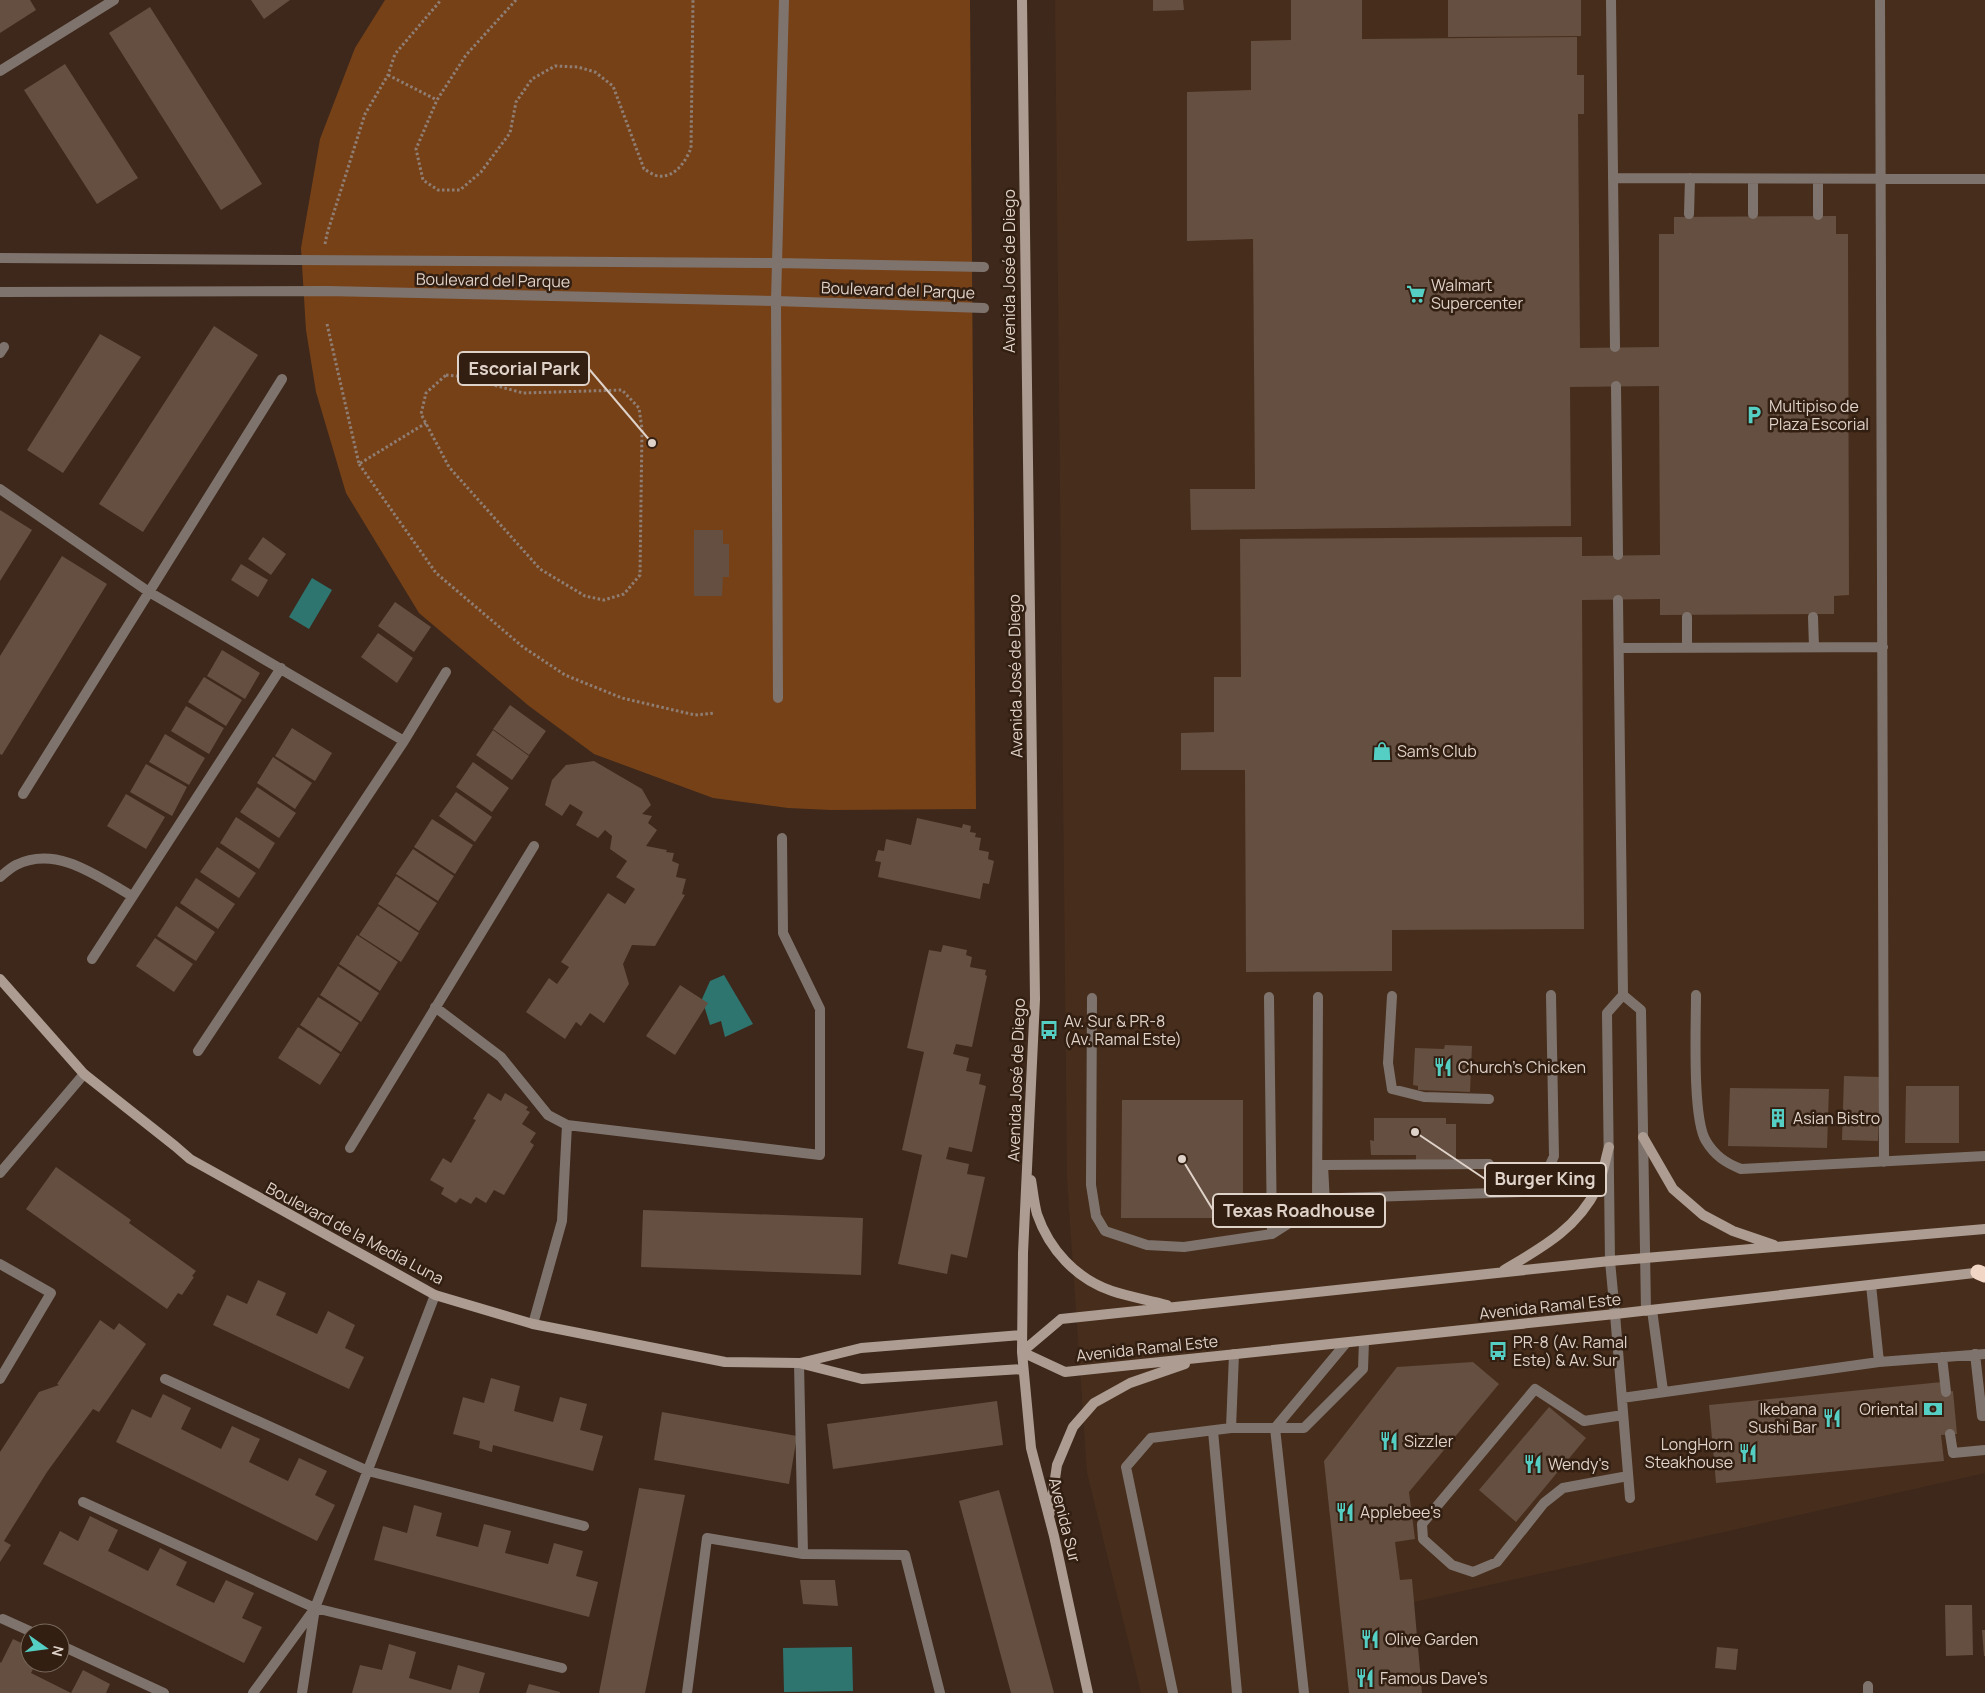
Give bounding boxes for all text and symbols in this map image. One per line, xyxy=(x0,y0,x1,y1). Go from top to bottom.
street label: Avenida José de Diego xyxy=(998,189,1020,353)
street label: Boulevard del Parque xyxy=(416,268,570,292)
place label: Walmart Supercenter xyxy=(1431,274,1523,314)
street label: Boulevard del Parque xyxy=(820,276,976,304)
supermarket icon: Walmart Supercenter xyxy=(1405,283,1427,305)
callout: Escorial Park xyxy=(458,352,589,385)
text: Escorial Park xyxy=(468,356,581,380)
place label: Multipiso de Plaza Escorial xyxy=(1769,395,1869,435)
parking icon: Multipiso de Plaza Escorial xyxy=(1743,404,1765,426)
street label: Avenida José de Diego xyxy=(1003,594,1027,758)
shop icon: Sam's Club xyxy=(1371,740,1393,762)
place label: Sam's Club xyxy=(1397,740,1477,762)
street label: Avenida José de Diego xyxy=(1002,998,1030,1162)
place label: Av. Sur & PR-8 (Av. Ramal Este) xyxy=(1064,1010,1182,1050)
bus stop icon: Av. Sur & PR-8 (Av. Ramal Este) xyxy=(1038,1019,1060,1041)
restaurant icon: Church's Chicken xyxy=(1432,1056,1454,1078)
place label: Church's Chicken xyxy=(1458,1056,1586,1078)
building icon: Asian Bistro xyxy=(1767,1107,1789,1129)
place label: Asian Bistro xyxy=(1793,1107,1880,1129)
callout: Burger King xyxy=(1485,1163,1606,1196)
text: Burger King xyxy=(1494,1166,1596,1190)
street label: Boulevard de la Media Luna xyxy=(262,1177,448,1289)
callout: Texas Roadhouse xyxy=(1213,1194,1385,1227)
text: Texas Roadhouse xyxy=(1223,1198,1375,1222)
street label: Avenida Ramal Este xyxy=(1478,1288,1622,1324)
street label: Avenida Ramal Este xyxy=(1075,1330,1219,1366)
place label: PR-8 (Av. Ramal Este) & Av. Sur xyxy=(1513,1331,1628,1371)
bus stop icon: PR-8 (Av. Ramal Este) & Av. Sur xyxy=(1487,1340,1509,1362)
place label: Ikebana Sushi Bar xyxy=(1748,1398,1817,1438)
place label: Oriental xyxy=(1859,1398,1918,1420)
bank icon: Oriental xyxy=(1922,1398,1944,1420)
restaurant icon: Ikebana Sushi Bar xyxy=(1821,1407,1843,1429)
restaurant icon: Sizzler xyxy=(1378,1430,1400,1452)
place label: Sizzler xyxy=(1404,1430,1454,1452)
place label: LongHorn Steakhouse xyxy=(1645,1433,1733,1473)
restaurant icon: LongHorn Steakhouse xyxy=(1737,1442,1759,1464)
restaurant icon: Wendy's xyxy=(1522,1453,1544,1475)
place label: Wendy's xyxy=(1548,1453,1609,1475)
street label: Avenida Sur xyxy=(1044,1475,1086,1565)
restaurant icon: Applebee's xyxy=(1334,1501,1356,1523)
place label: Applebee's xyxy=(1360,1501,1441,1523)
north arrow xyxy=(20,1623,70,1673)
restaurant icon: Olive Garden xyxy=(1359,1628,1381,1650)
place label: Olive Garden xyxy=(1385,1628,1478,1650)
text: N xyxy=(48,1644,69,1658)
restaurant icon: Famous Dave's xyxy=(1354,1667,1376,1689)
place label: Famous Dave's xyxy=(1380,1667,1488,1689)

